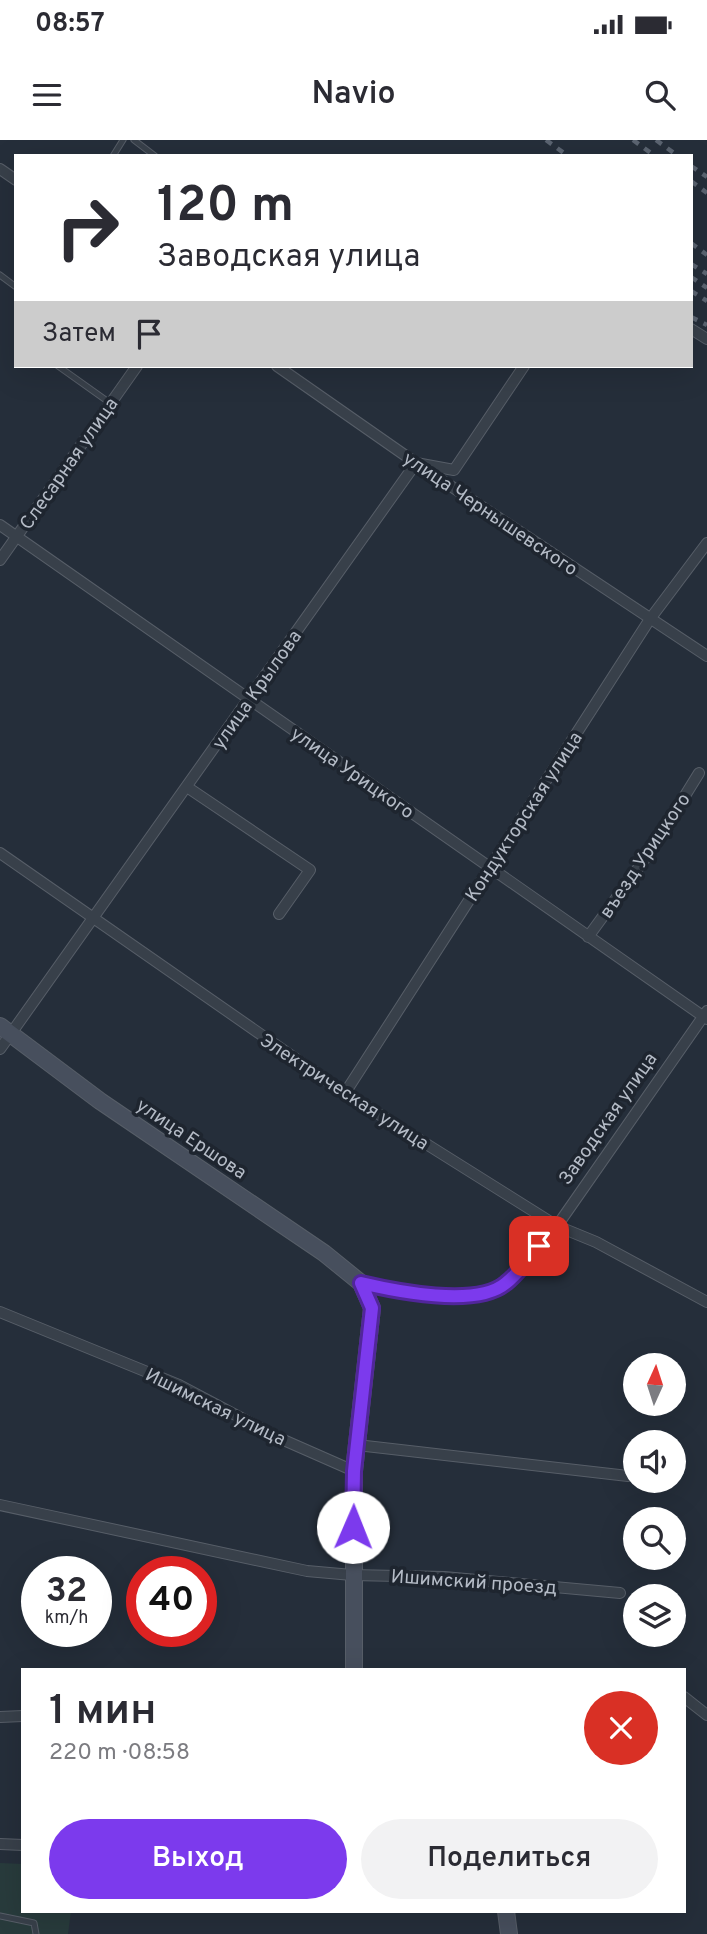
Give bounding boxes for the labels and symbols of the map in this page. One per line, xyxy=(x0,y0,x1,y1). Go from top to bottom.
street label: Слесарная улица xyxy=(15,393,124,535)
street label: улица Чернышевского xyxy=(398,447,582,582)
street label: улица Крылова xyxy=(207,626,308,755)
street label: улица Урицкого xyxy=(286,722,418,825)
street label: Кондукторская улица xyxy=(461,728,589,907)
street label: въезд Урицкого xyxy=(595,789,696,923)
street label: Электрическая улица xyxy=(255,1029,433,1156)
street label: Заводская улица xyxy=(554,1048,663,1190)
street label: улица Ершова xyxy=(131,1094,251,1185)
pin xyxy=(509,1216,569,1276)
north arrow xyxy=(623,1353,686,1416)
street label: Ишимская улица xyxy=(141,1363,289,1452)
position arrow xyxy=(316,1490,390,1564)
speed limit sign: 40 xyxy=(126,1556,217,1647)
street label: Ишимский проезд xyxy=(390,1565,558,1601)

